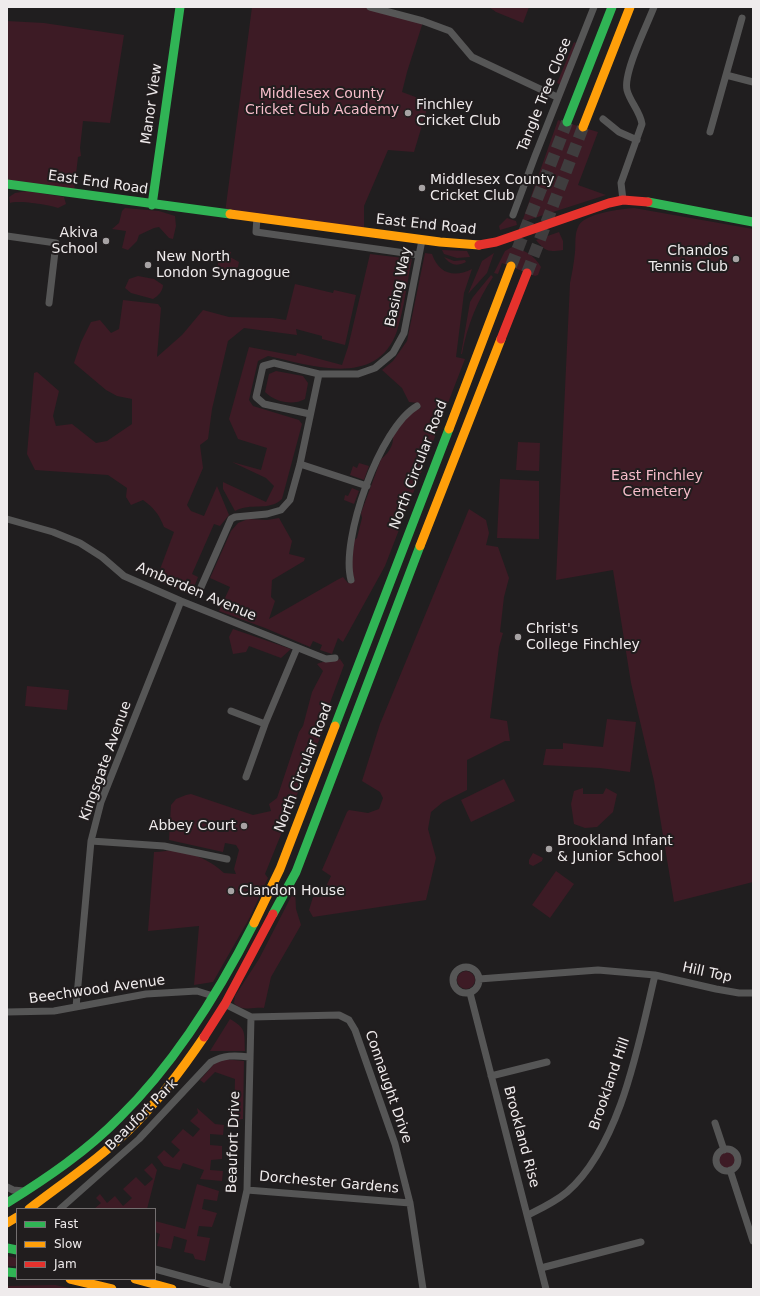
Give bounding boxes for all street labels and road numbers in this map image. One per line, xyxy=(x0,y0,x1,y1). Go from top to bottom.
street label: Tangle Tree Close xyxy=(514,36,576,154)
street label: Manor View xyxy=(138,62,166,146)
street label: East End Road xyxy=(47,168,149,198)
street label: East End Road xyxy=(375,211,477,239)
street label: Basing Way xyxy=(382,245,416,329)
street label: North Circular Road xyxy=(387,398,451,532)
street label: Amberden Avenue xyxy=(133,559,259,625)
street label: Kingsgate Avenue xyxy=(77,699,135,823)
street label: North Circular Road xyxy=(272,701,336,835)
street label: Hill Top xyxy=(681,960,733,986)
street label: Beechwood Avenue xyxy=(28,972,166,1008)
street label: Connaught Drive xyxy=(361,1028,415,1146)
street label: Brookland Hill xyxy=(586,1035,634,1133)
street label: Beaufort Park xyxy=(102,1075,182,1155)
street label: Brookland Rise xyxy=(499,1084,543,1190)
street label: Beaufort Drive xyxy=(224,1091,244,1193)
street label: Dorchester Gardens xyxy=(258,1169,400,1197)

